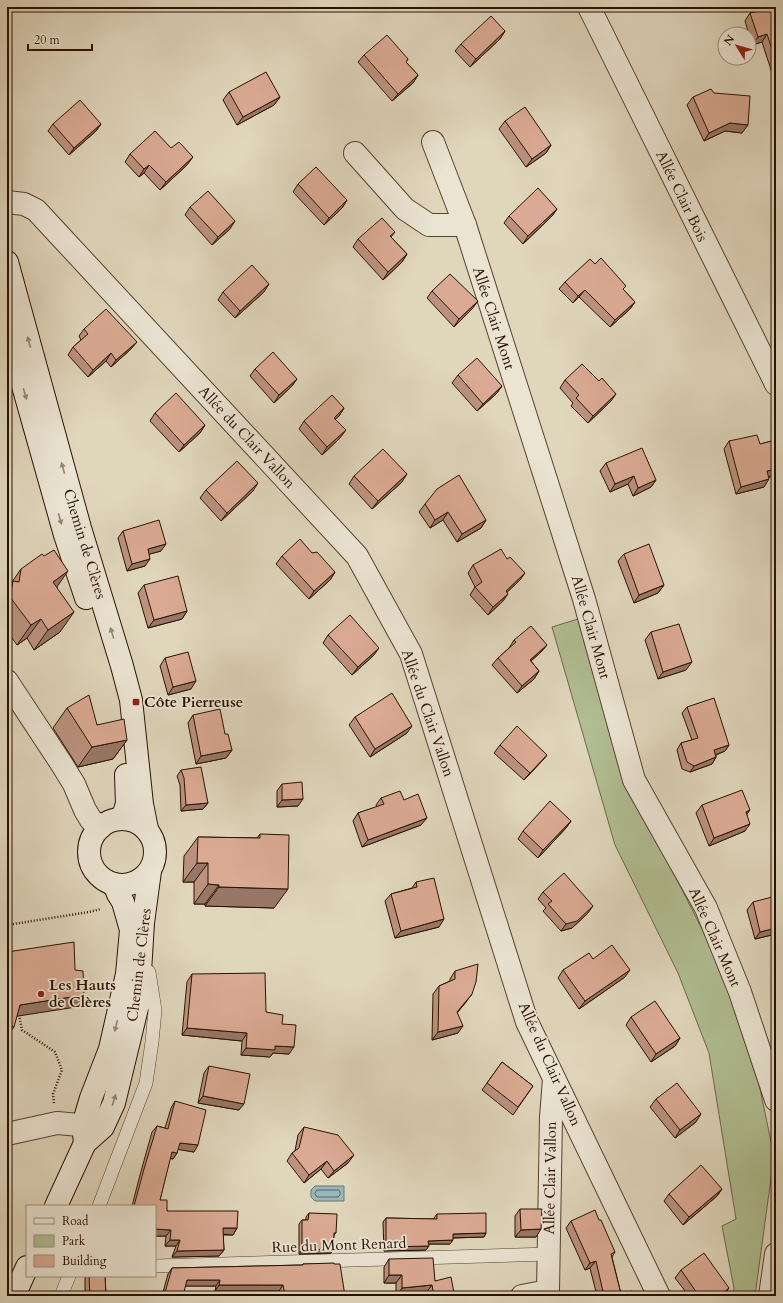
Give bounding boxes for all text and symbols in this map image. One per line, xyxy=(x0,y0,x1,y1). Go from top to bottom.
scale bar xyxy=(28,26,92,52)
north arrow xyxy=(717,26,757,66)
text: 20 m xyxy=(34,32,61,48)
text: N xyxy=(721,32,739,49)
street label: Allée Clair Bois xyxy=(651,147,713,245)
street label: Allée Clair Mont xyxy=(468,264,520,372)
one-way arrow xyxy=(26,336,32,348)
street label: Allée du Clair Vallon xyxy=(194,381,300,493)
one-way arrow xyxy=(22,388,28,400)
one-way arrow xyxy=(60,461,66,473)
street label: Chemin de Clères xyxy=(59,486,111,602)
one-way arrow xyxy=(58,512,64,525)
street label: Allée Clair Mont xyxy=(567,573,615,681)
one-way arrow xyxy=(109,626,115,638)
street label: Allée du Clair Vallon xyxy=(397,647,459,780)
place label: Côte Pierreuse xyxy=(144,692,243,712)
marker: Côte Pierreuse xyxy=(131,697,141,707)
street label: Allée Clair Mont xyxy=(684,884,746,990)
street label: Chemin de Clères xyxy=(122,907,156,1023)
place label: Les Hauts de Clères xyxy=(49,975,116,1012)
marker: Les Hauts de Clères xyxy=(36,989,46,999)
street label: Allée du Clair Vallon xyxy=(514,999,586,1129)
one-way arrow xyxy=(112,1020,118,1032)
one-way arrow xyxy=(111,1094,117,1106)
street label: Allée Clair Vallon xyxy=(539,1121,561,1235)
legend xyxy=(26,1205,156,1277)
text: Road xyxy=(62,1213,89,1229)
text: Park xyxy=(62,1233,86,1249)
street label: Rue du Mont Renard xyxy=(271,1233,407,1257)
text: Building xyxy=(62,1253,107,1269)

